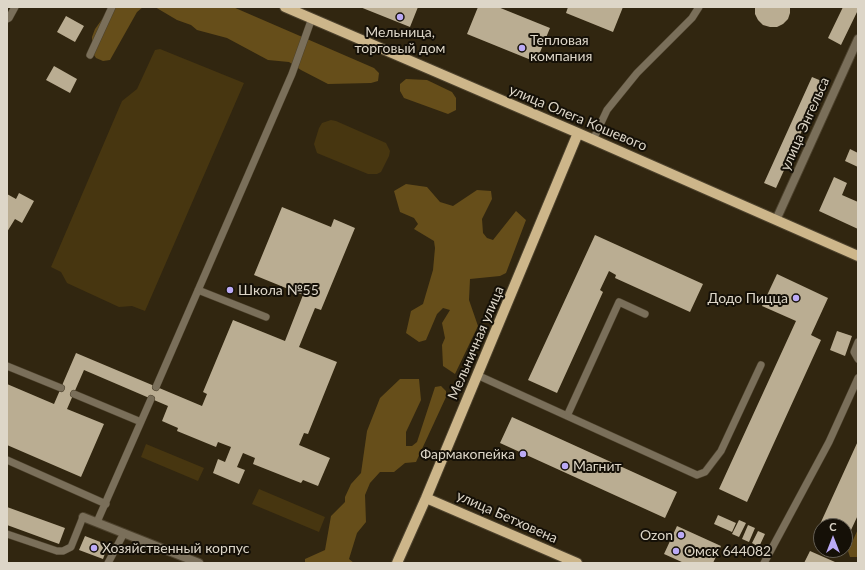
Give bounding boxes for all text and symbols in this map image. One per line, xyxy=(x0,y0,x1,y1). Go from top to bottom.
marker: Мельница, торговый дом xyxy=(395,12,405,22)
place label: Мельница, торговый дом xyxy=(355,24,445,56)
place label: Тепловая компания xyxy=(530,32,592,64)
marker: Тепловая компания xyxy=(517,43,527,53)
street label: улица Энгельса xyxy=(777,75,833,173)
street label: улица Олега Кошевого xyxy=(507,81,649,155)
place label: Школа №55 xyxy=(238,282,319,298)
street label: Мельничная улица xyxy=(444,284,508,402)
marker: Школа №55 xyxy=(225,285,235,295)
place label: Додо Пицца xyxy=(708,290,788,306)
marker: Додо Пицца xyxy=(791,293,801,303)
place label: Фармакопейка xyxy=(420,446,515,462)
marker: Фармакопейка xyxy=(518,449,528,459)
place label: Магнит xyxy=(573,458,622,474)
marker: Магнит xyxy=(560,461,570,471)
street label: улица Бетховена xyxy=(454,487,560,547)
north arrow xyxy=(813,518,853,558)
text: С xyxy=(829,520,837,533)
place label: Ozon xyxy=(640,527,673,543)
marker: Ozon xyxy=(676,530,686,540)
place label: Хозяйственный корпус xyxy=(102,540,249,556)
marker: Хозяйственный корпус xyxy=(89,543,99,553)
place label: Омск 644082 xyxy=(684,543,771,559)
marker: Омск 644082 xyxy=(671,546,681,556)

